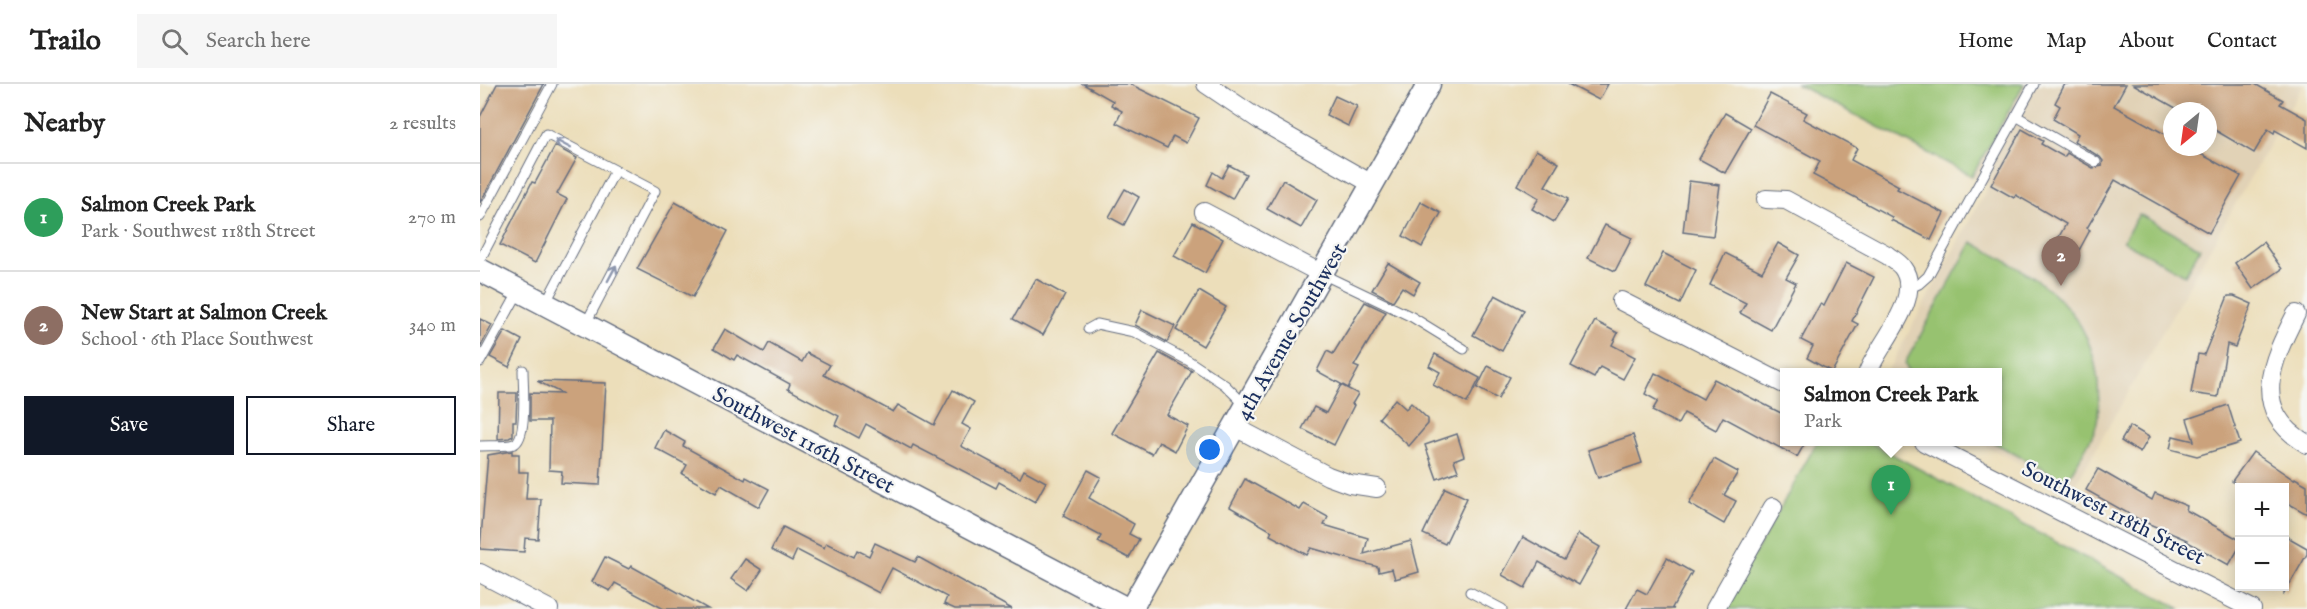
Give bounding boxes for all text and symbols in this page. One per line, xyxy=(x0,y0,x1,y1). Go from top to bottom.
search box xyxy=(137,14,557,68)
text: Trailo xyxy=(30,24,101,59)
icon: search xyxy=(158,25,191,58)
text: Search here xyxy=(206,27,311,55)
text: Home xyxy=(1958,28,2013,55)
text: Map xyxy=(2046,28,2086,55)
text: About xyxy=(2119,28,2174,55)
text: Contact xyxy=(2207,28,2277,55)
north arrow xyxy=(2163,102,2217,156)
text: Nearby xyxy=(24,107,105,140)
text: 2 results xyxy=(389,111,456,136)
one-way arrow xyxy=(555,137,573,149)
text: Salmon Creek Park xyxy=(81,191,255,219)
text: 1 xyxy=(40,205,47,230)
text: 270 m xyxy=(408,205,456,230)
text: Park · Southwest 118th Street xyxy=(81,219,316,244)
pin: 2 xyxy=(2042,236,2080,286)
street label: 4th Avenue Southwest xyxy=(1230,238,1354,426)
one-way arrow xyxy=(606,265,618,282)
text: New Start at Salmon Creek xyxy=(81,299,327,327)
text: 2 xyxy=(39,313,48,338)
text: 340 m xyxy=(409,313,456,338)
text: School · 6th Place Southwest xyxy=(81,327,313,352)
popup xyxy=(1780,368,2002,446)
street label: Southwest 116th Street xyxy=(707,381,899,501)
text: Salmon Creek Park xyxy=(1804,381,1978,409)
button: Save xyxy=(24,396,234,455)
button: Share xyxy=(246,396,456,455)
text: Park xyxy=(1804,409,1842,434)
your location xyxy=(1195,435,1224,464)
street label: Southwest 118th Street xyxy=(2017,456,2210,572)
pin: 1 xyxy=(1872,466,1910,515)
map controls xyxy=(2235,483,2289,591)
button: + xyxy=(2235,483,2289,537)
button: − xyxy=(2235,537,2289,591)

